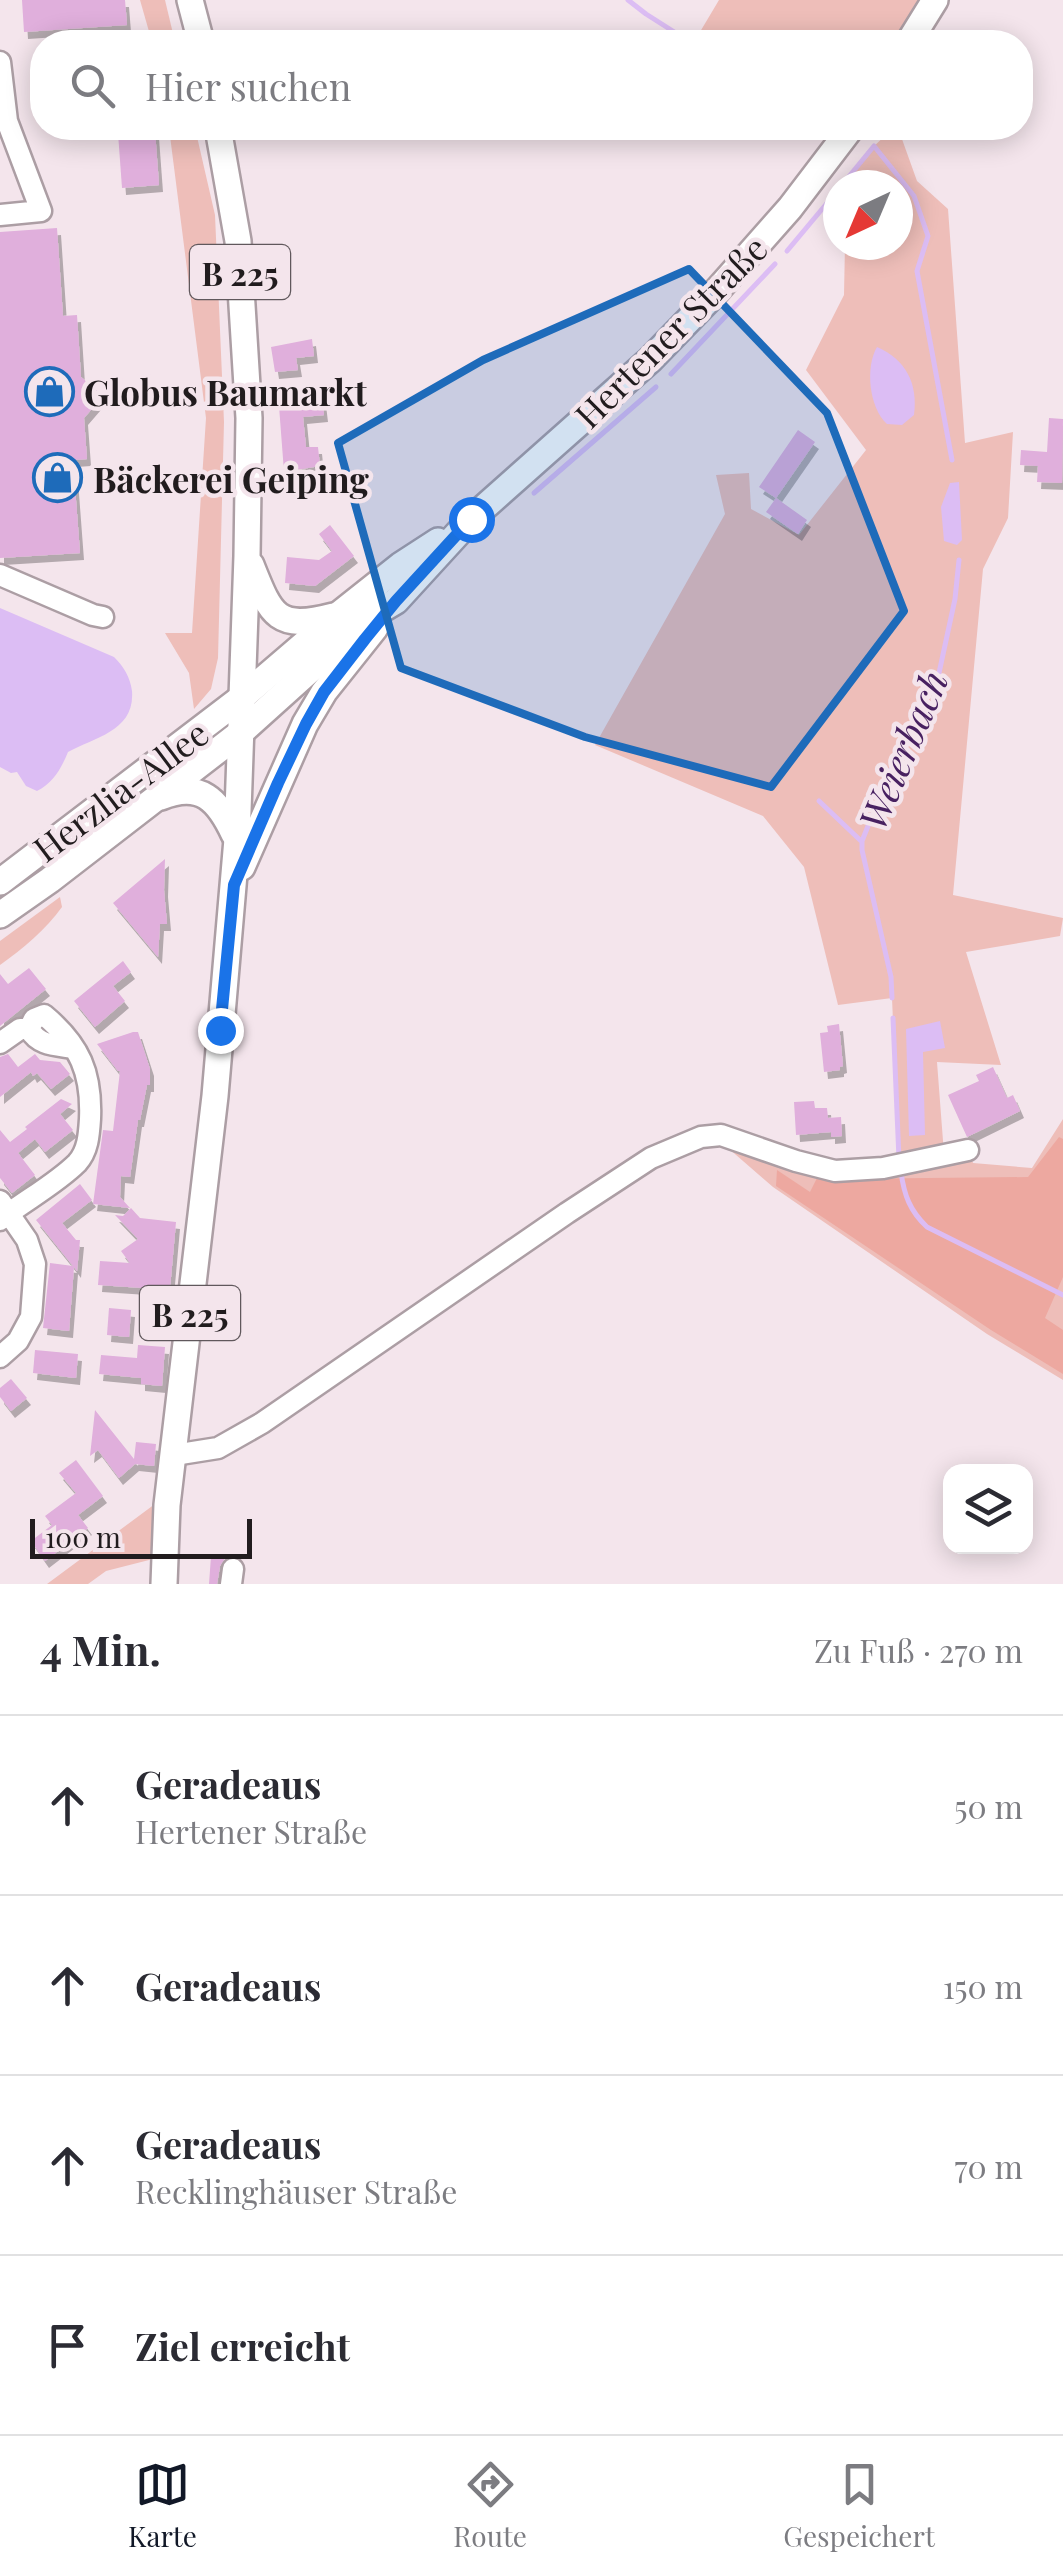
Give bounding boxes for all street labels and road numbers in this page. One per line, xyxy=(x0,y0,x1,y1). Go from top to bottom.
street label: Hertener Straße xyxy=(564,225,776,437)
road number: B 225 xyxy=(190,245,290,299)
street label: Herzlia-Allee xyxy=(23,709,217,871)
road number: B 225 xyxy=(140,1286,240,1340)

